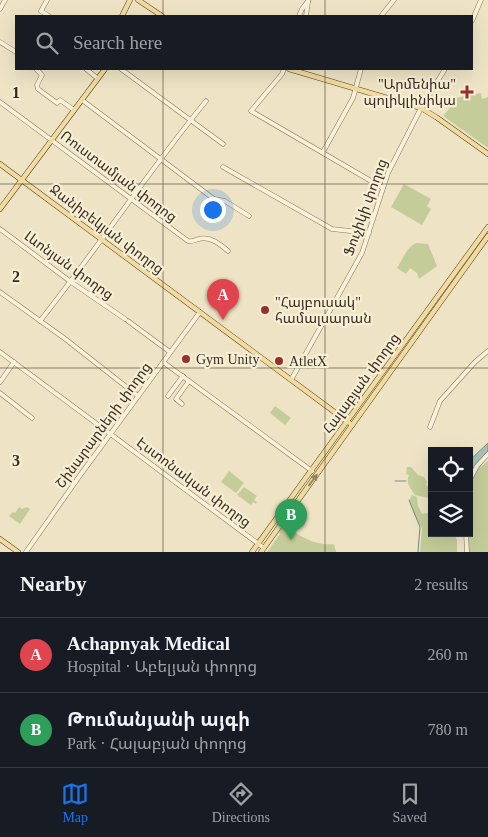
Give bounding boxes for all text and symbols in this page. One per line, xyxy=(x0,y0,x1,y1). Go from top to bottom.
search box xyxy=(15,15,473,70)
icon: search xyxy=(33,29,61,57)
text: Search here xyxy=(73,32,162,53)
place label: "Արմենիա" պոլիկլինիկա xyxy=(364,77,456,108)
text: 1 xyxy=(12,84,20,101)
marker: "Արմենիա" պոլիկլինիկա xyxy=(460,85,474,99)
street label: Ռուստամյան փողոց xyxy=(58,128,180,225)
street label: Ֆուչիկի փողոց xyxy=(341,157,390,258)
street label: Ջանիբեկյան փողոց xyxy=(47,182,166,277)
your location xyxy=(200,197,226,223)
street label: Լևոնյան փողոց xyxy=(21,228,116,303)
text: 2 xyxy=(12,268,20,285)
pin: A xyxy=(207,279,239,320)
place label: "Հայբուսակ" համալսարան xyxy=(275,295,372,326)
marker: "Հայբուսակ" համալսարան xyxy=(259,304,271,316)
street label: Հալաբյան փողոց xyxy=(320,330,403,436)
place label: Gym Unity xyxy=(196,352,259,367)
marker: Gym Unity xyxy=(180,353,192,365)
place label: AtletX xyxy=(289,354,327,369)
marker: AtletX xyxy=(273,355,285,367)
street label: Շինարարների փողոց xyxy=(53,360,154,491)
street label: Էստոնական փողոց xyxy=(134,435,254,530)
map controls xyxy=(428,447,473,537)
button: locate xyxy=(428,447,473,492)
text: 3 xyxy=(12,452,20,469)
one-way arrow xyxy=(308,473,318,487)
button: layers xyxy=(428,492,473,537)
pin: B xyxy=(275,499,307,540)
text: Nearby xyxy=(20,572,87,596)
text: 2 results xyxy=(414,576,468,593)
text: Achapnyak Medical xyxy=(67,633,230,654)
text: A xyxy=(30,646,42,663)
text: 260 m xyxy=(428,646,468,663)
text: Hospital · Աբելյան փողոց xyxy=(67,658,257,675)
text: Թումանյանի այգի xyxy=(67,709,250,730)
text: B xyxy=(31,721,41,738)
text: 780 m xyxy=(428,721,468,738)
text: Park · Հալաբյան փողոց xyxy=(67,735,247,752)
tab: Map xyxy=(61,780,89,826)
tab: Directions xyxy=(212,780,270,826)
tab: Saved xyxy=(393,780,427,826)

